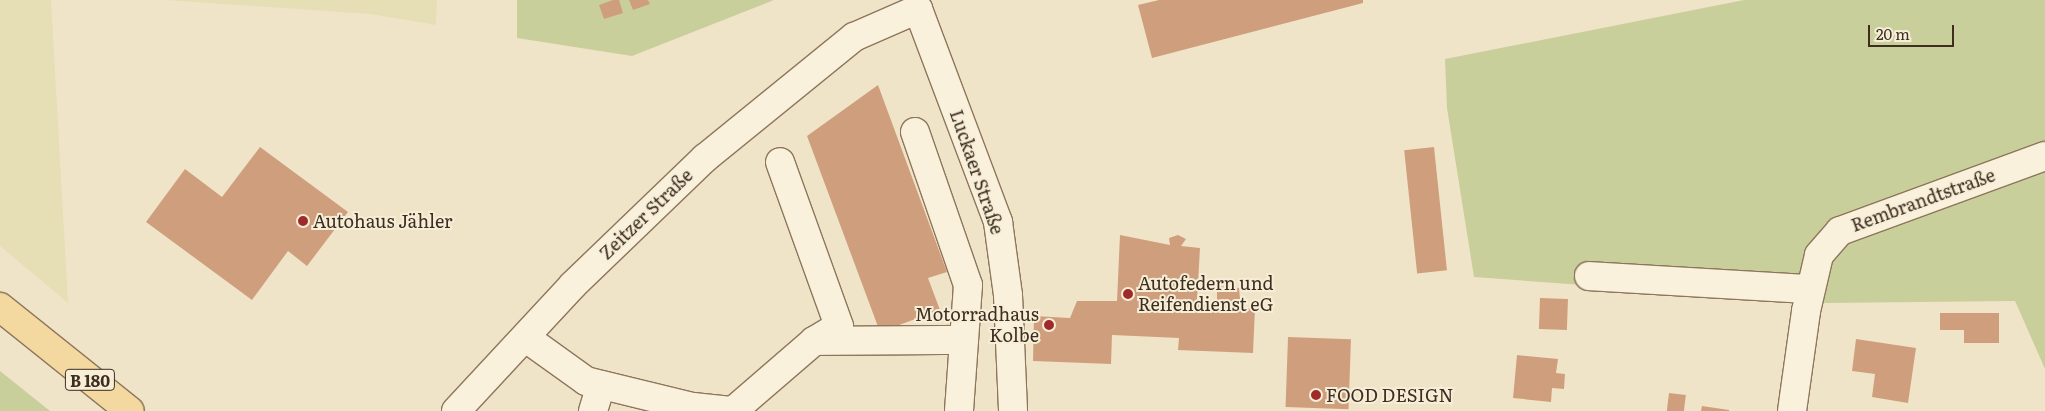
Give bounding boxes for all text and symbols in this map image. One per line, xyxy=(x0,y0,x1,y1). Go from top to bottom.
scale bar xyxy=(1870,15,1956,47)
text: 20 m xyxy=(1876,22,1910,45)
street label: Luckaer Straße xyxy=(946,107,1008,237)
street label: Zeitzer Straße xyxy=(595,164,697,264)
street label: Rembrandtstraße xyxy=(1848,164,1998,236)
place label: Autohaus Jähler xyxy=(313,210,453,232)
marker: Autohaus Jähler xyxy=(297,215,309,227)
place label: Autofedern und Reifendienst eG xyxy=(1138,273,1274,316)
marker: Autofedern und Reifendienst eG xyxy=(1122,288,1134,300)
place label: Motorradhaus Kolbe xyxy=(915,304,1039,346)
marker: Motorradhaus Kolbe xyxy=(1043,319,1055,331)
road number: B 180 xyxy=(64,366,116,394)
place label: FOOD DESIGN xyxy=(1326,384,1454,406)
marker: FOOD DESIGN xyxy=(1310,389,1322,401)

